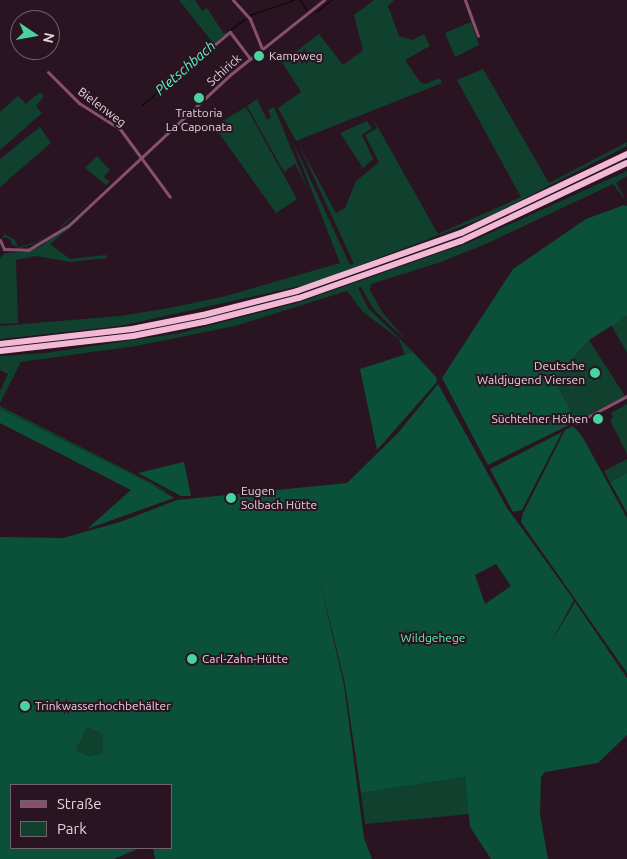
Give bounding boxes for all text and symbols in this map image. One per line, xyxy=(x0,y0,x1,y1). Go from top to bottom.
north arrow xyxy=(10,10,60,60)
text: N xyxy=(40,31,58,45)
water label: Pletschbach xyxy=(151,37,219,99)
place label: Kampweg xyxy=(269,49,323,63)
marker: Kampweg xyxy=(253,50,265,62)
street label: Schirick xyxy=(204,51,244,89)
street label: Bielenweg xyxy=(75,84,129,130)
marker: Trattoria La Caponata xyxy=(193,92,205,104)
place label: Trattoria La Caponata xyxy=(166,106,232,134)
place label: Deutsche Waldjugend Viersen xyxy=(477,359,585,387)
marker: Deutsche Waldjugend Viersen xyxy=(589,367,601,379)
place label: Süchtelner Höhen xyxy=(491,412,588,426)
marker: Süchtelner Höhen xyxy=(592,413,604,425)
place label: Eugen Solbach Hütte xyxy=(241,484,317,512)
marker: Eugen Solbach Hütte xyxy=(225,492,237,504)
park label: Wildgehege xyxy=(401,631,465,645)
place label: Carl-Zahn-Hütte xyxy=(202,652,288,666)
marker: Carl-Zahn-Hütte xyxy=(186,653,198,665)
place label: Trinkwasserhochbehälter xyxy=(35,699,171,713)
marker: Trinkwasserhochbehälter xyxy=(19,700,31,712)
legend xyxy=(10,784,172,849)
text: Straße xyxy=(57,795,101,812)
text: Park xyxy=(57,820,87,837)

